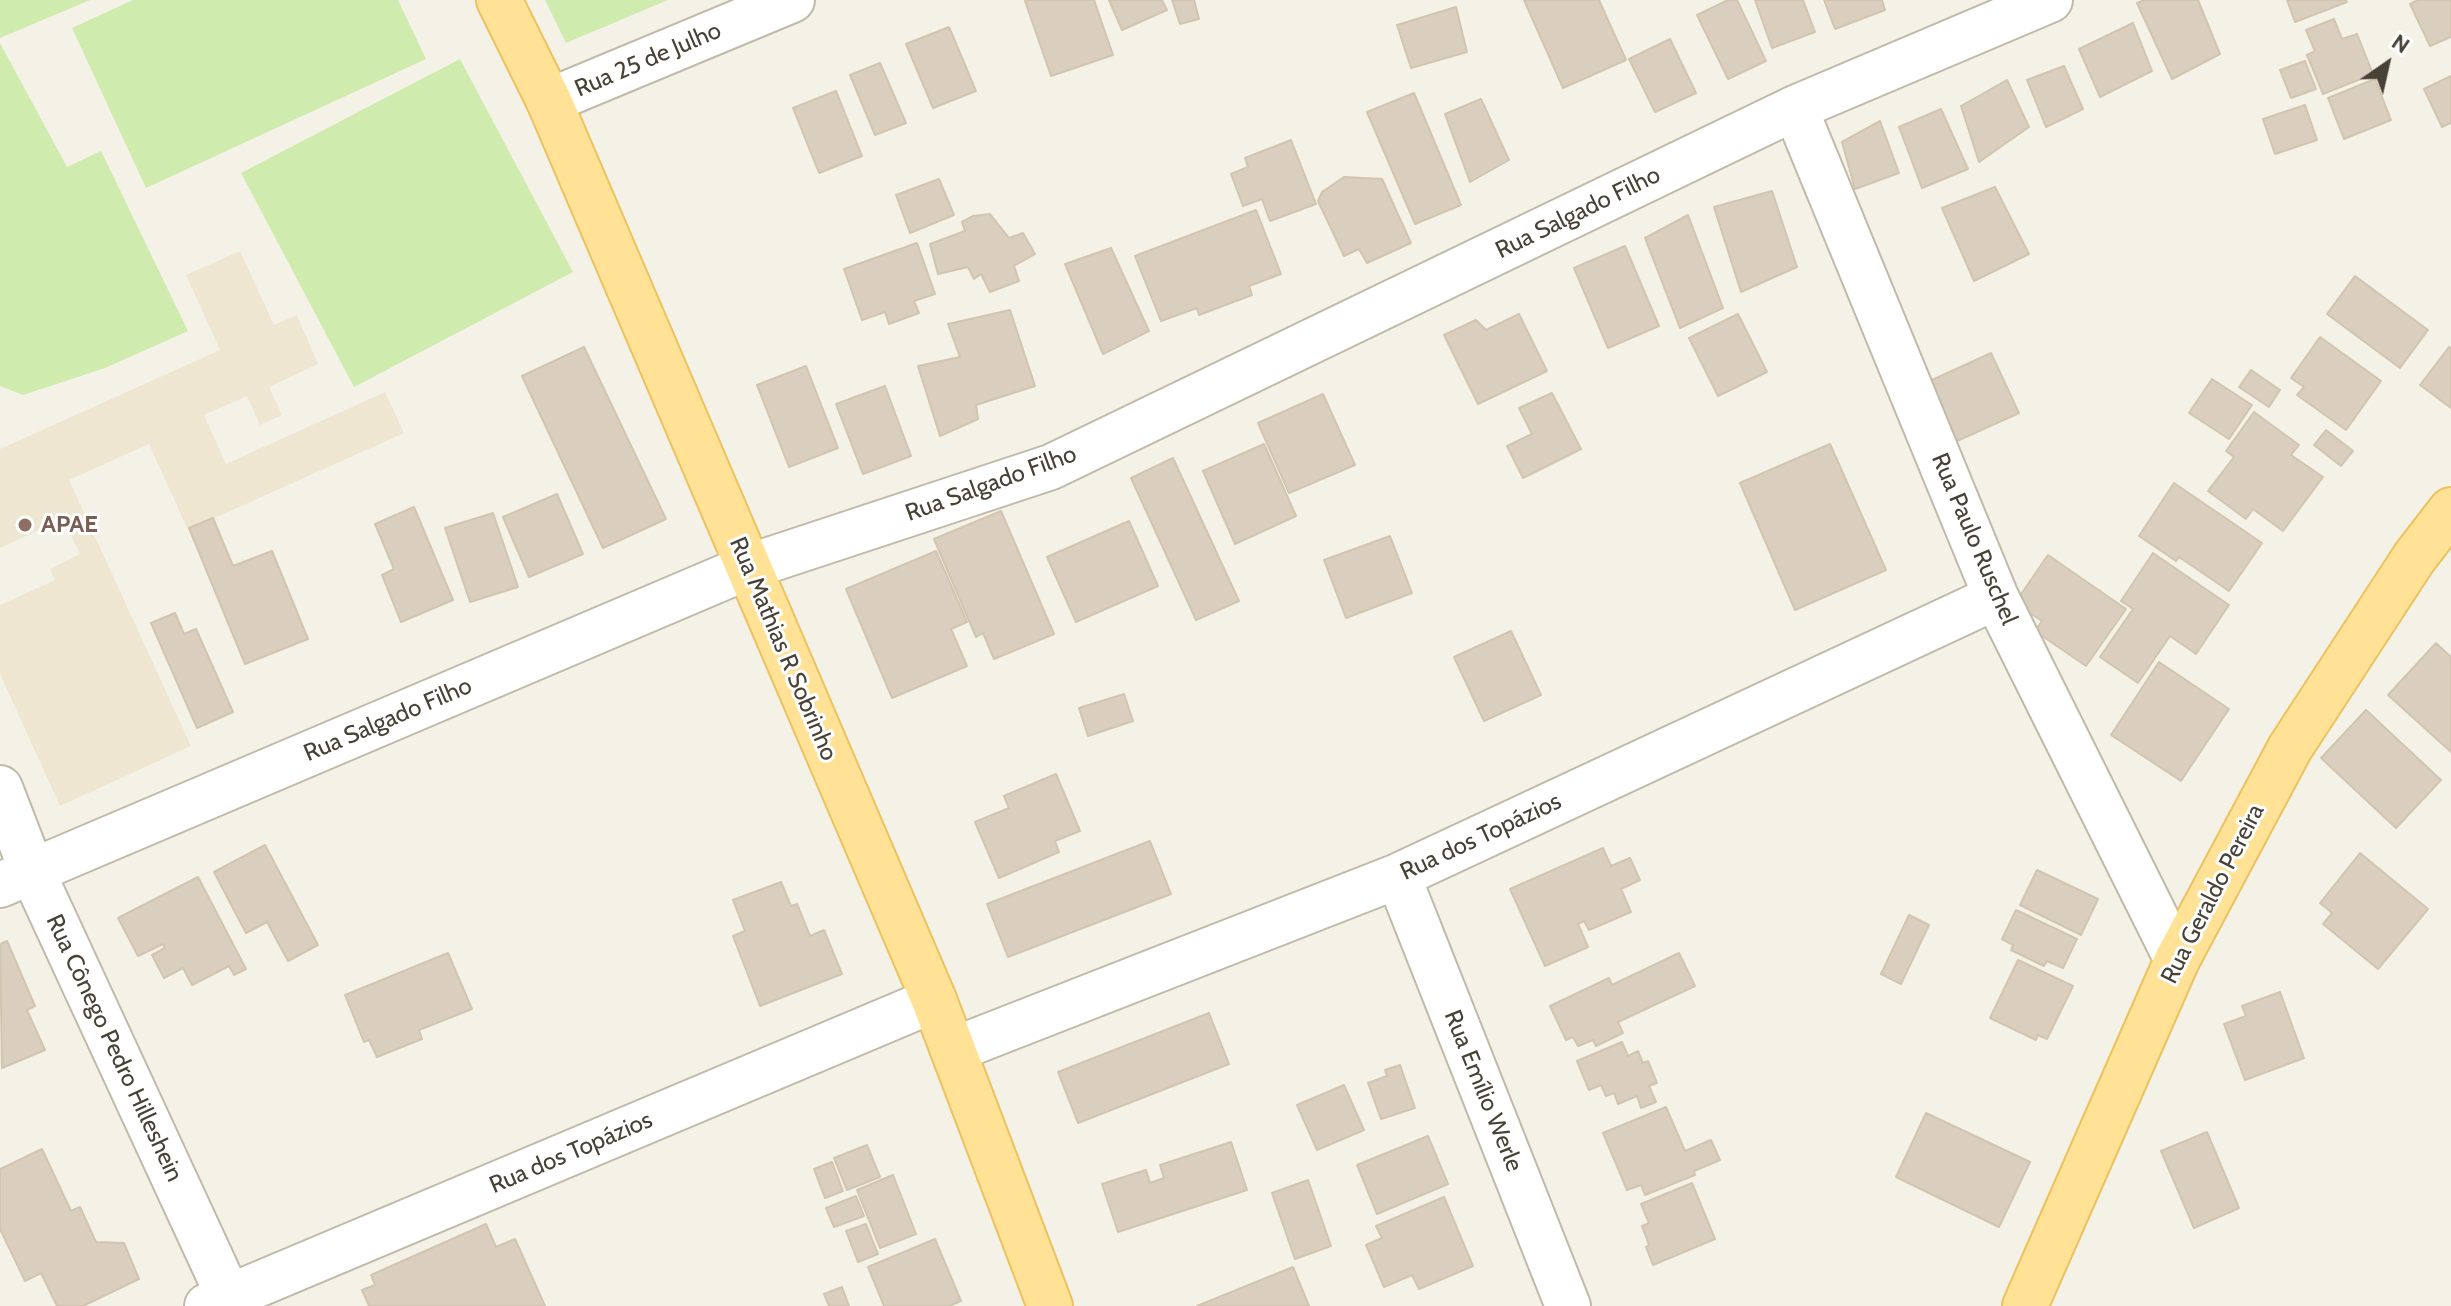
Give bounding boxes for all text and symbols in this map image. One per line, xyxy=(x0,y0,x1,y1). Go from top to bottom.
street label: Rua 25 de Julho xyxy=(571,16,725,104)
north arrow xyxy=(2347,24,2427,104)
text: N xyxy=(2387,28,2415,59)
street label: Rua Salgado Filho xyxy=(1491,161,1665,265)
street label: Rua Salgado Filho xyxy=(902,440,1080,528)
street label: Rua Paulo Ruschel xyxy=(1925,449,2023,629)
place label: APAE xyxy=(41,511,98,539)
marker: APAE xyxy=(16,516,34,534)
street label: Rua Mathias R Sobrinho xyxy=(723,533,843,765)
street label: Rua Salgado Filho xyxy=(300,672,476,768)
street label: Rua dos Topázios xyxy=(1396,787,1566,887)
street label: Rua Geraldo Pereira xyxy=(2155,799,2271,989)
street label: Rua Cônego Pedro Hilleshein xyxy=(39,910,189,1186)
street label: Rua Emílio Werle xyxy=(1437,1006,1529,1176)
street label: Rua dos Topázios xyxy=(485,1106,657,1200)

